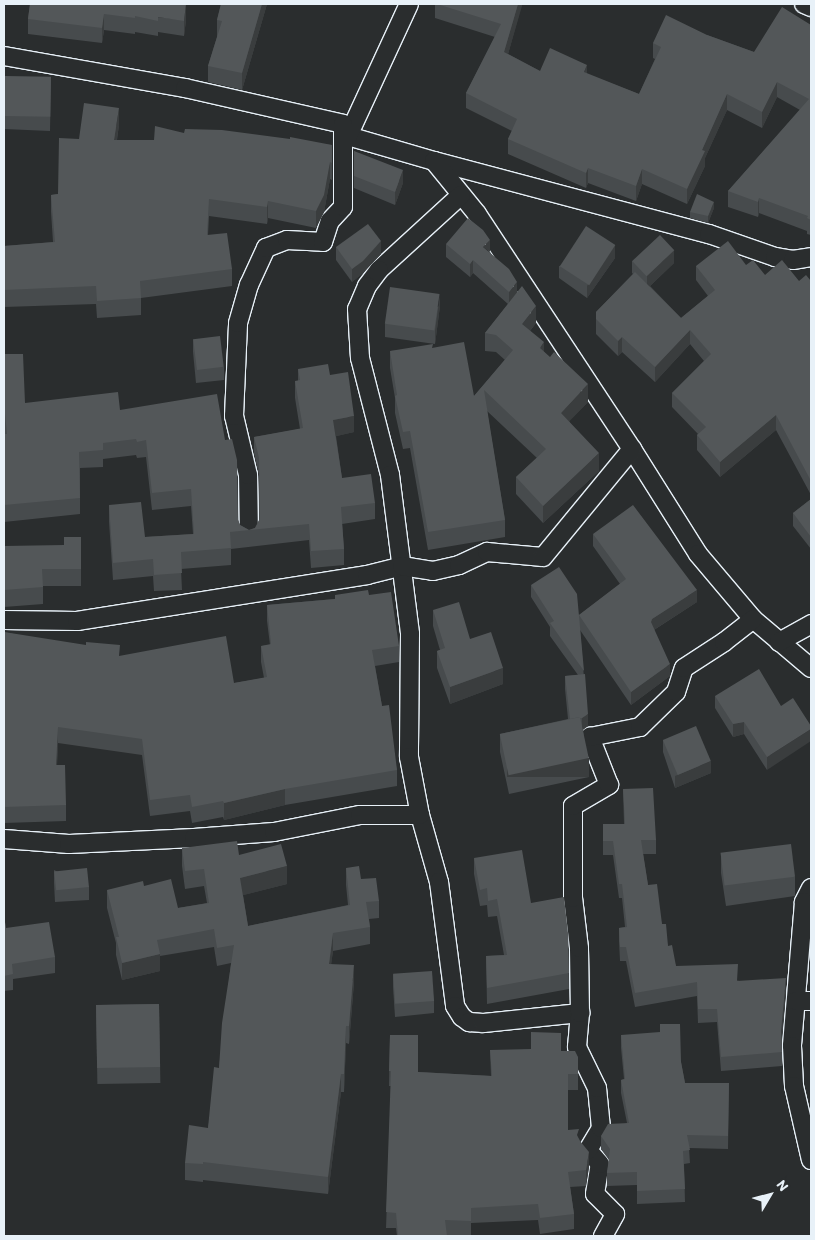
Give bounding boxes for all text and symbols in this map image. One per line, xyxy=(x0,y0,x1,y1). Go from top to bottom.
north arrow xyxy=(745,1170,795,1220)
text: N xyxy=(773,1177,792,1195)

